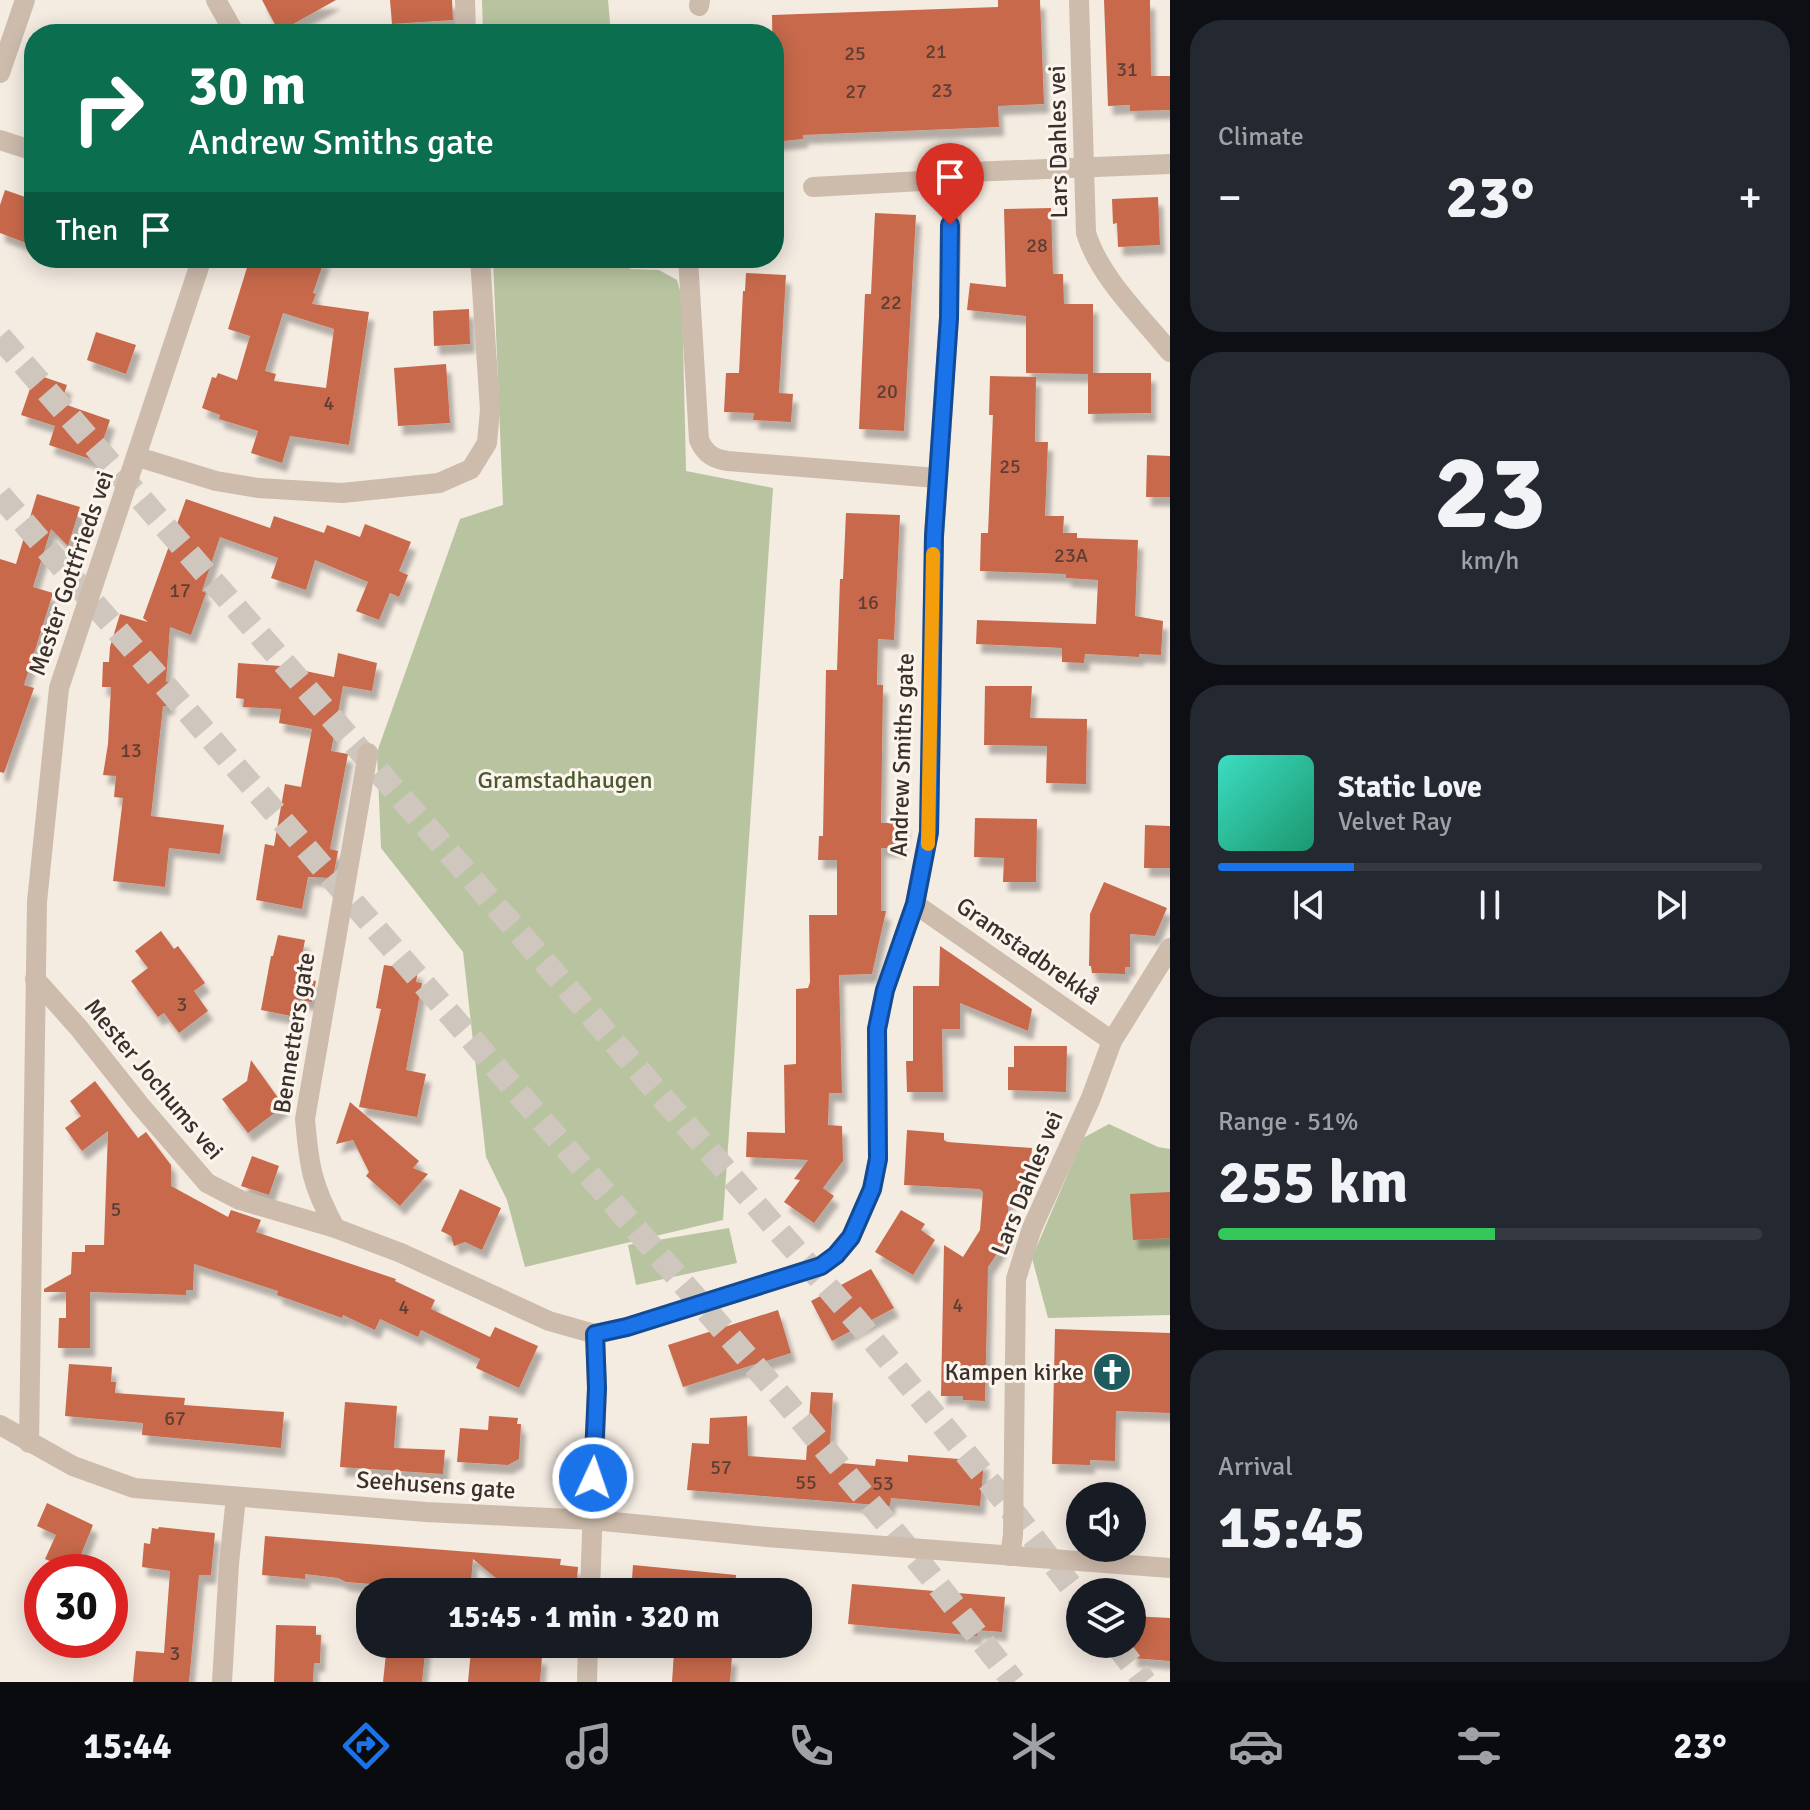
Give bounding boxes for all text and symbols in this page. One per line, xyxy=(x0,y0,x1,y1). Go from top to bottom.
house number: 21 xyxy=(925,39,947,64)
house number: 25 xyxy=(844,41,866,66)
text: 30 m xyxy=(188,51,306,120)
icon: right xyxy=(56,56,160,160)
house number: 31 xyxy=(1116,57,1138,82)
street label: Lars Dahles vei xyxy=(1042,65,1074,219)
house number: 23 xyxy=(931,78,953,103)
house number: 27 xyxy=(845,79,867,104)
text: Andrew Smiths gate xyxy=(188,120,494,165)
text: Climate xyxy=(1218,121,1304,153)
pin xyxy=(916,143,984,225)
icon: arrive xyxy=(928,155,972,199)
text: 23° xyxy=(1446,161,1534,235)
text: − xyxy=(1218,171,1242,225)
text: + xyxy=(1738,171,1762,225)
icon: arrive xyxy=(134,208,178,252)
text: Then xyxy=(56,212,118,249)
house number: 28 xyxy=(1026,233,1048,258)
house number: 22 xyxy=(880,290,902,315)
house number: 20 xyxy=(876,379,898,404)
house number: 4 xyxy=(324,391,335,416)
text: 23 xyxy=(1434,429,1546,557)
house number: 25 xyxy=(999,454,1021,479)
street label: Mester Gottfrieds vei xyxy=(22,466,120,680)
house number: 23A xyxy=(1054,543,1088,568)
text: km/h xyxy=(1461,545,1519,577)
house number: 17 xyxy=(169,578,191,603)
house number: 16 xyxy=(857,590,879,615)
street label: Andrew Smiths gate xyxy=(883,652,921,858)
house number: 13 xyxy=(120,738,142,763)
park label: Gramstadhaugen xyxy=(477,765,653,795)
text: Static Love xyxy=(1338,769,1482,806)
text: Velvet Ray xyxy=(1338,806,1452,838)
icon: previous xyxy=(1287,883,1331,927)
icon: pause xyxy=(1468,883,1512,927)
icon: next xyxy=(1649,883,1693,927)
street label: Gramstadbrekkå xyxy=(950,890,1106,1012)
street label: Bennetters gate xyxy=(266,950,322,1116)
street label: Mester Jochums vei xyxy=(78,992,230,1166)
house number: 3 xyxy=(177,992,187,1017)
street label: Lars Dahles vei xyxy=(984,1106,1070,1260)
text: Range · 51% xyxy=(1218,1106,1359,1138)
text: 255 km xyxy=(1218,1146,1408,1220)
house number: 5 xyxy=(111,1197,121,1222)
house number: 4 xyxy=(953,1293,964,1318)
house number: 4 xyxy=(399,1295,410,1320)
church icon: Kampen kirke xyxy=(1091,1351,1133,1393)
place label: Kampen kirke xyxy=(944,1357,1084,1387)
house number: 67 xyxy=(164,1406,186,1431)
position arrow xyxy=(551,1436,635,1520)
text: Arrival xyxy=(1218,1451,1293,1483)
house number: 57 xyxy=(710,1455,732,1480)
street label: Seehusens gate xyxy=(355,1464,517,1506)
house number: 55 xyxy=(795,1470,817,1495)
house number: 53 xyxy=(872,1471,894,1496)
map controls xyxy=(1066,1482,1146,1658)
button: sound xyxy=(1066,1482,1146,1562)
text: 15:45 xyxy=(1218,1491,1365,1565)
speed limit sign: 30 xyxy=(24,1554,128,1658)
button: layers xyxy=(1066,1578,1146,1658)
text: 15:45 · 1 min · 320 m xyxy=(448,1599,720,1636)
house number: 3 xyxy=(170,1641,180,1666)
icon: directions xyxy=(338,1718,394,1774)
icon: music xyxy=(561,1718,617,1774)
icon: phone xyxy=(783,1718,839,1774)
icon: climate xyxy=(1006,1718,1062,1774)
icon: car xyxy=(1228,1718,1284,1774)
icon: filters xyxy=(1451,1718,1507,1774)
text: 15:44 xyxy=(83,1724,172,1769)
text: 23° xyxy=(1673,1724,1727,1769)

